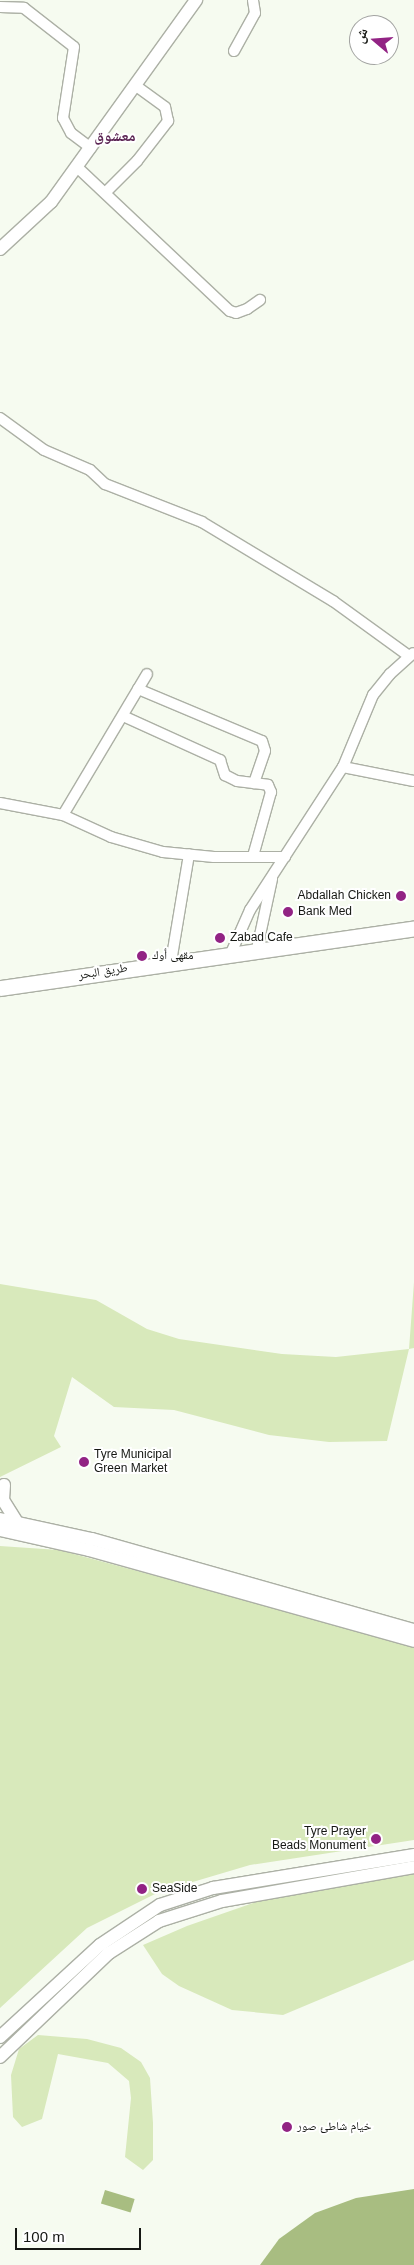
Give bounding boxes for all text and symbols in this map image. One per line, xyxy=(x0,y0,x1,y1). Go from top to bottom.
north arrow xyxy=(349,15,399,65)
text: ش xyxy=(351,26,371,45)
district label: معشوق xyxy=(94,127,136,145)
place label: Abdallah Chicken xyxy=(298,889,391,903)
marker: Abdallah Chicken xyxy=(395,890,407,902)
place label: Bank Med xyxy=(298,905,352,919)
marker: Bank Med xyxy=(282,906,294,918)
place label: Zabad Cafe xyxy=(230,931,293,945)
marker: Zabad Cafe xyxy=(214,932,226,944)
place label: مقهى أوك xyxy=(152,949,193,963)
marker: مقهى أوك xyxy=(136,950,148,962)
street label: طريق البحر xyxy=(77,961,129,983)
place label: Tyre Municipal Green Market xyxy=(94,1448,171,1476)
marker: Tyre Municipal Green Market xyxy=(78,1456,90,1468)
place label: Tyre Prayer Beads Monument xyxy=(272,1825,366,1853)
marker: Tyre Prayer Beads Monument xyxy=(370,1833,382,1845)
place label: SeaSide xyxy=(152,1882,197,1896)
marker: SeaSide xyxy=(136,1883,148,1895)
place label: خيام شاطئ صور xyxy=(297,2120,371,2134)
marker: خيام شاطئ صور xyxy=(281,2121,293,2133)
scale bar xyxy=(18,2218,144,2250)
text: 100 m xyxy=(23,2228,65,2245)

